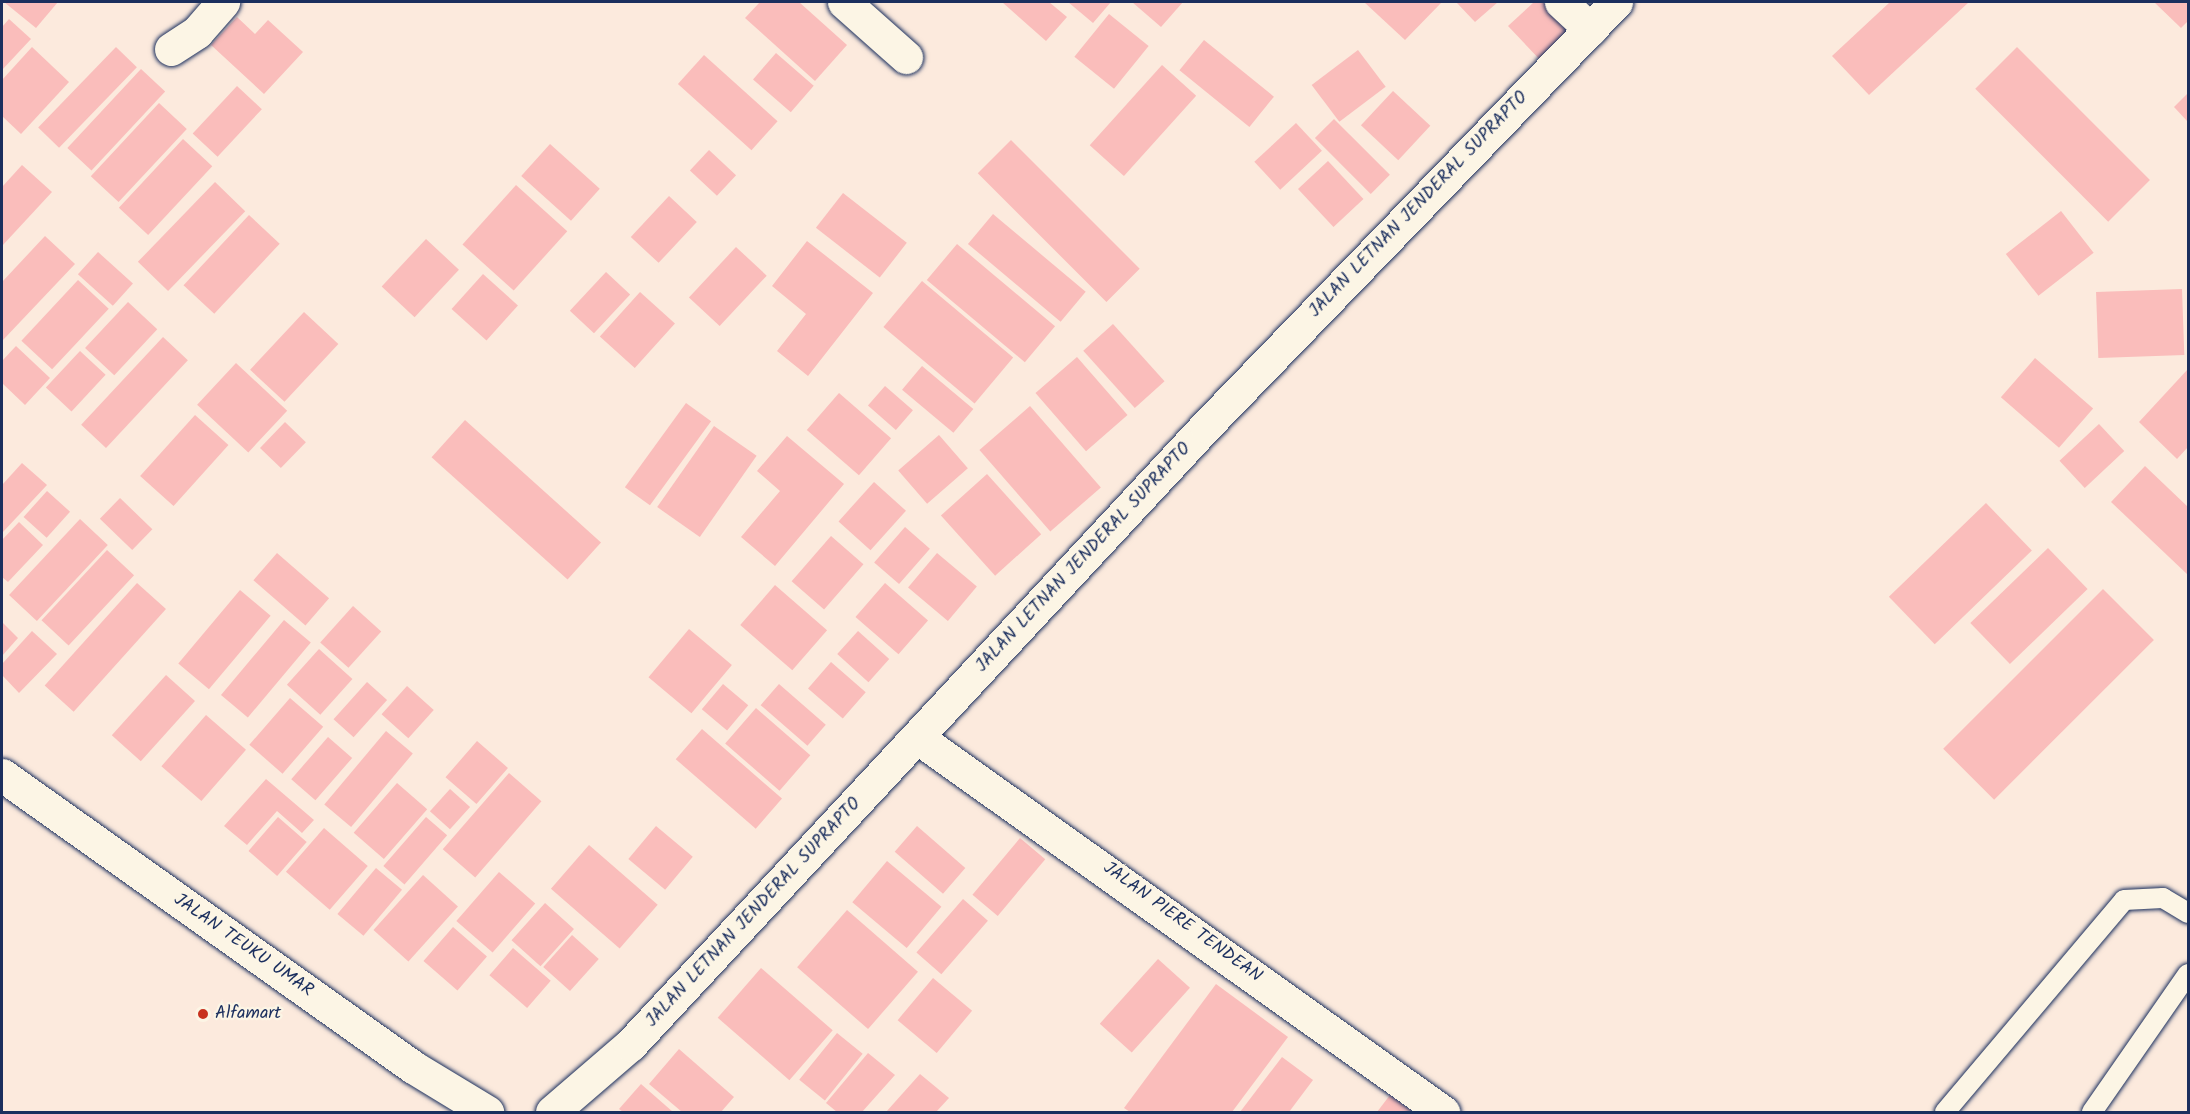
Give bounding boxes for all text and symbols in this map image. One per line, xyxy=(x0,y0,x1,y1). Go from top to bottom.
street label: JALAN LETNAN JENDERAL SUPRAPTO xyxy=(1305,87,1533,323)
street label: JALAN LETNAN JENDERAL SUPRAPTO xyxy=(972,439,1196,677)
street label: JALAN LETNAN JENDERAL SUPRAPTO xyxy=(642,794,866,1032)
street label: JALAN PIERE TENDEAN xyxy=(1098,858,1266,988)
street label: JALAN TEUKU UMAR xyxy=(169,890,317,1002)
place label: Alfamart xyxy=(215,1003,281,1025)
marker: Alfamart xyxy=(196,1007,210,1021)

